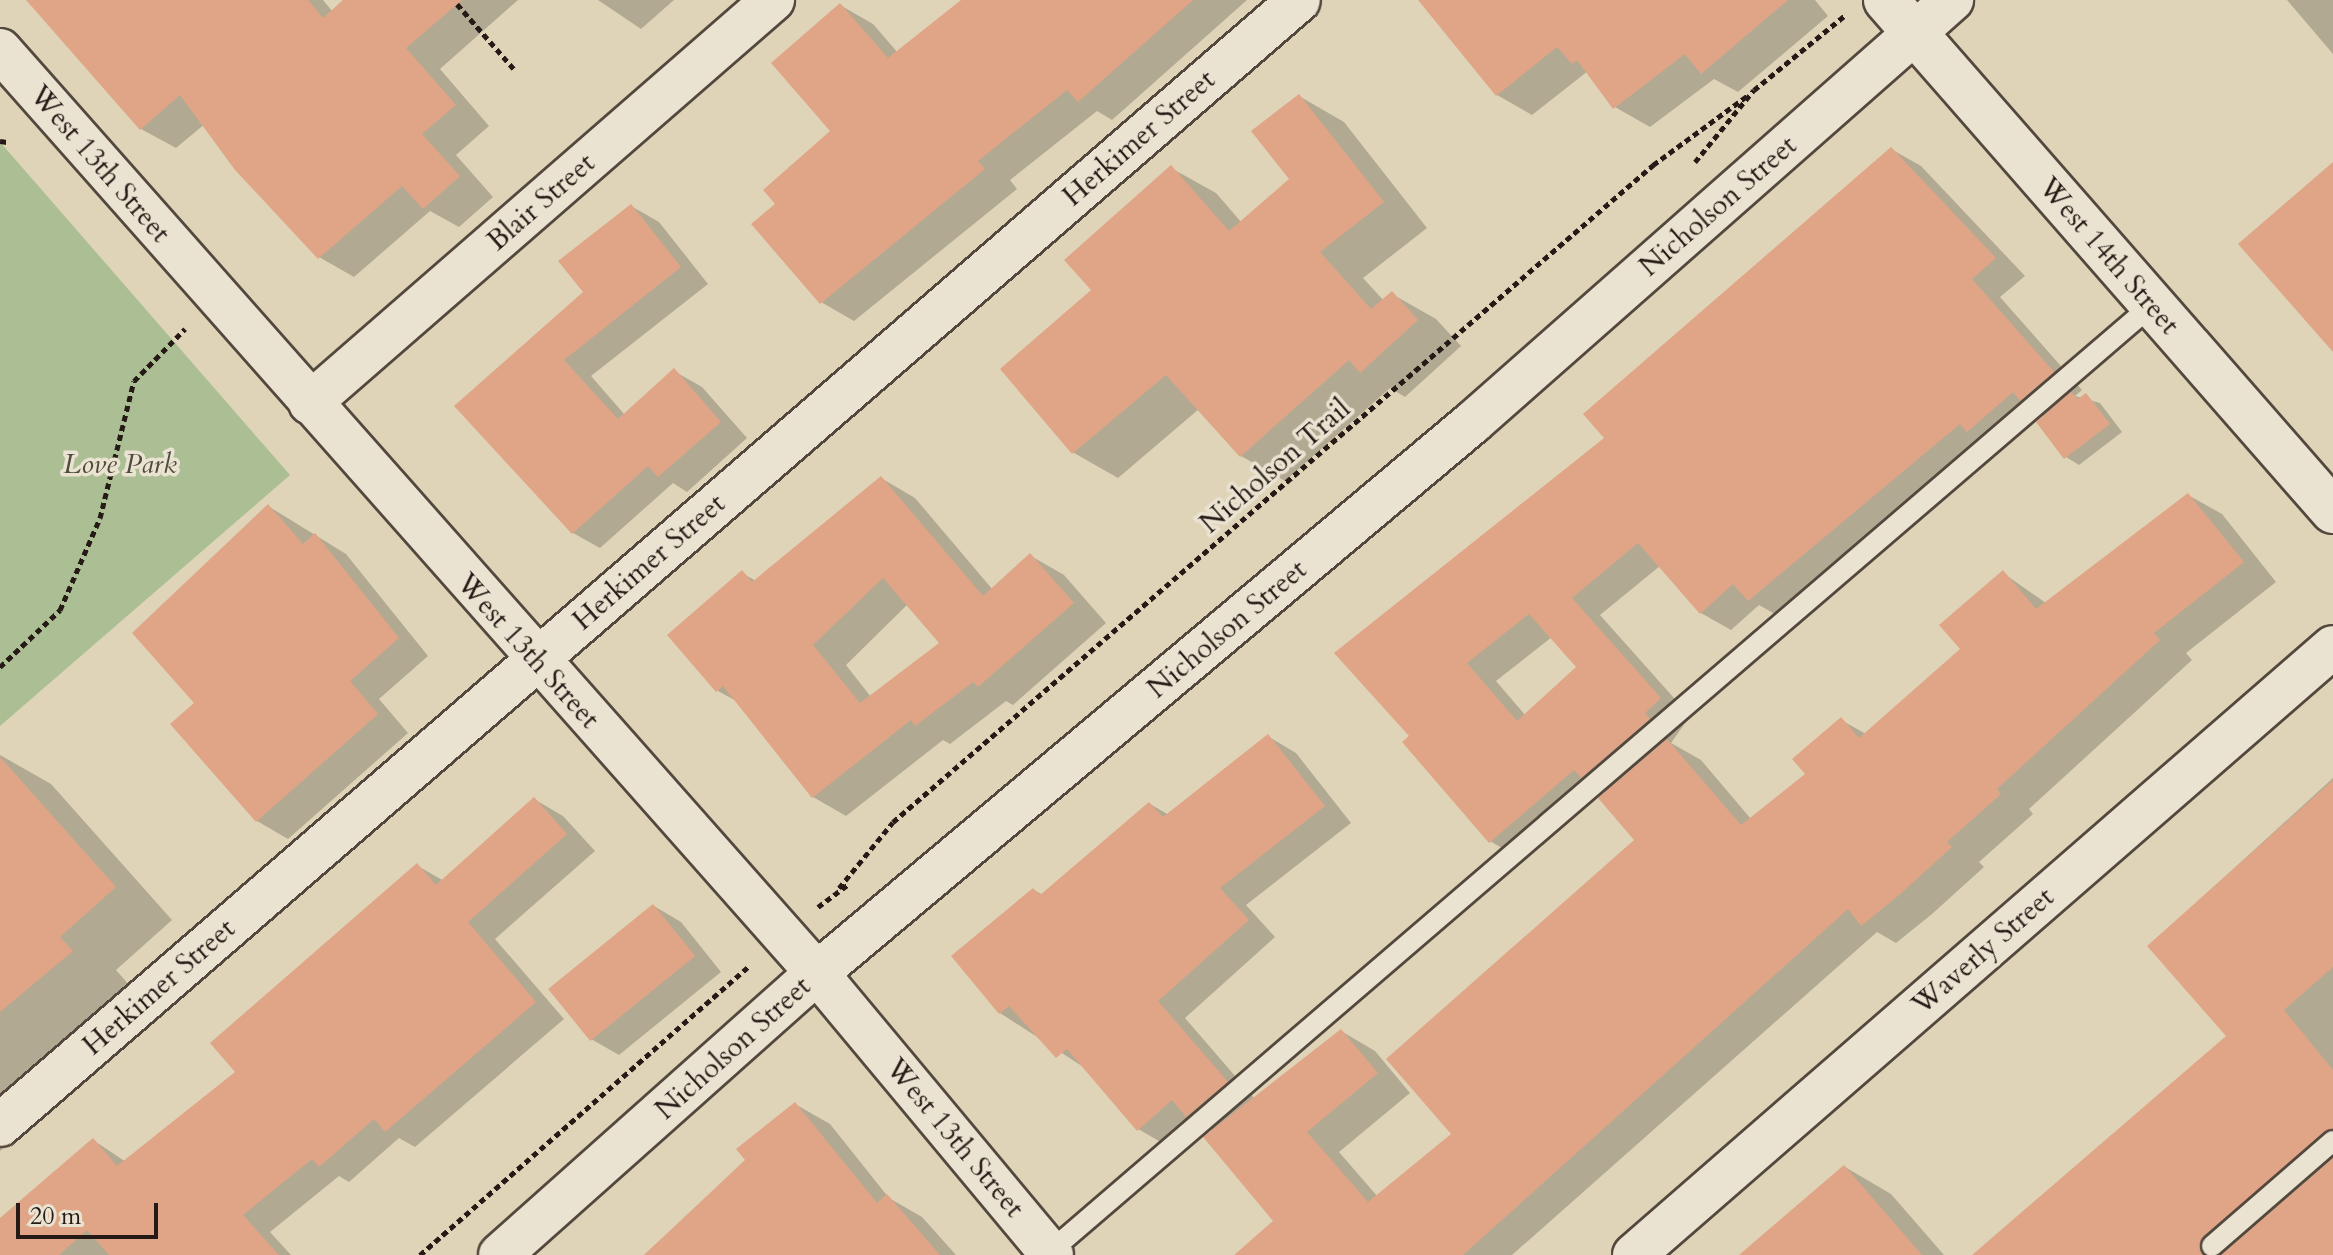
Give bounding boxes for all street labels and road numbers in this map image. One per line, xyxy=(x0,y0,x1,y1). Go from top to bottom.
street label: Herkimer Street xyxy=(1056,63,1222,213)
street label: West 13th Street xyxy=(23,79,177,249)
street label: Nicholson Street xyxy=(1632,129,1804,283)
street label: Blair Street xyxy=(480,146,602,258)
street label: West 14th Street xyxy=(2032,171,2186,341)
street label: Nicholson Trail xyxy=(1193,392,1357,540)
street label: Herkimer Street xyxy=(566,487,732,637)
street label: Nicholson Street xyxy=(1141,553,1313,705)
street label: West 13th Street xyxy=(450,567,606,735)
street label: Waverly Street xyxy=(1905,880,2061,1022)
street label: Herkimer Street xyxy=(76,912,242,1062)
street label: Nicholson Street xyxy=(648,969,818,1127)
street label: West 13th Street xyxy=(879,1052,1031,1224)

